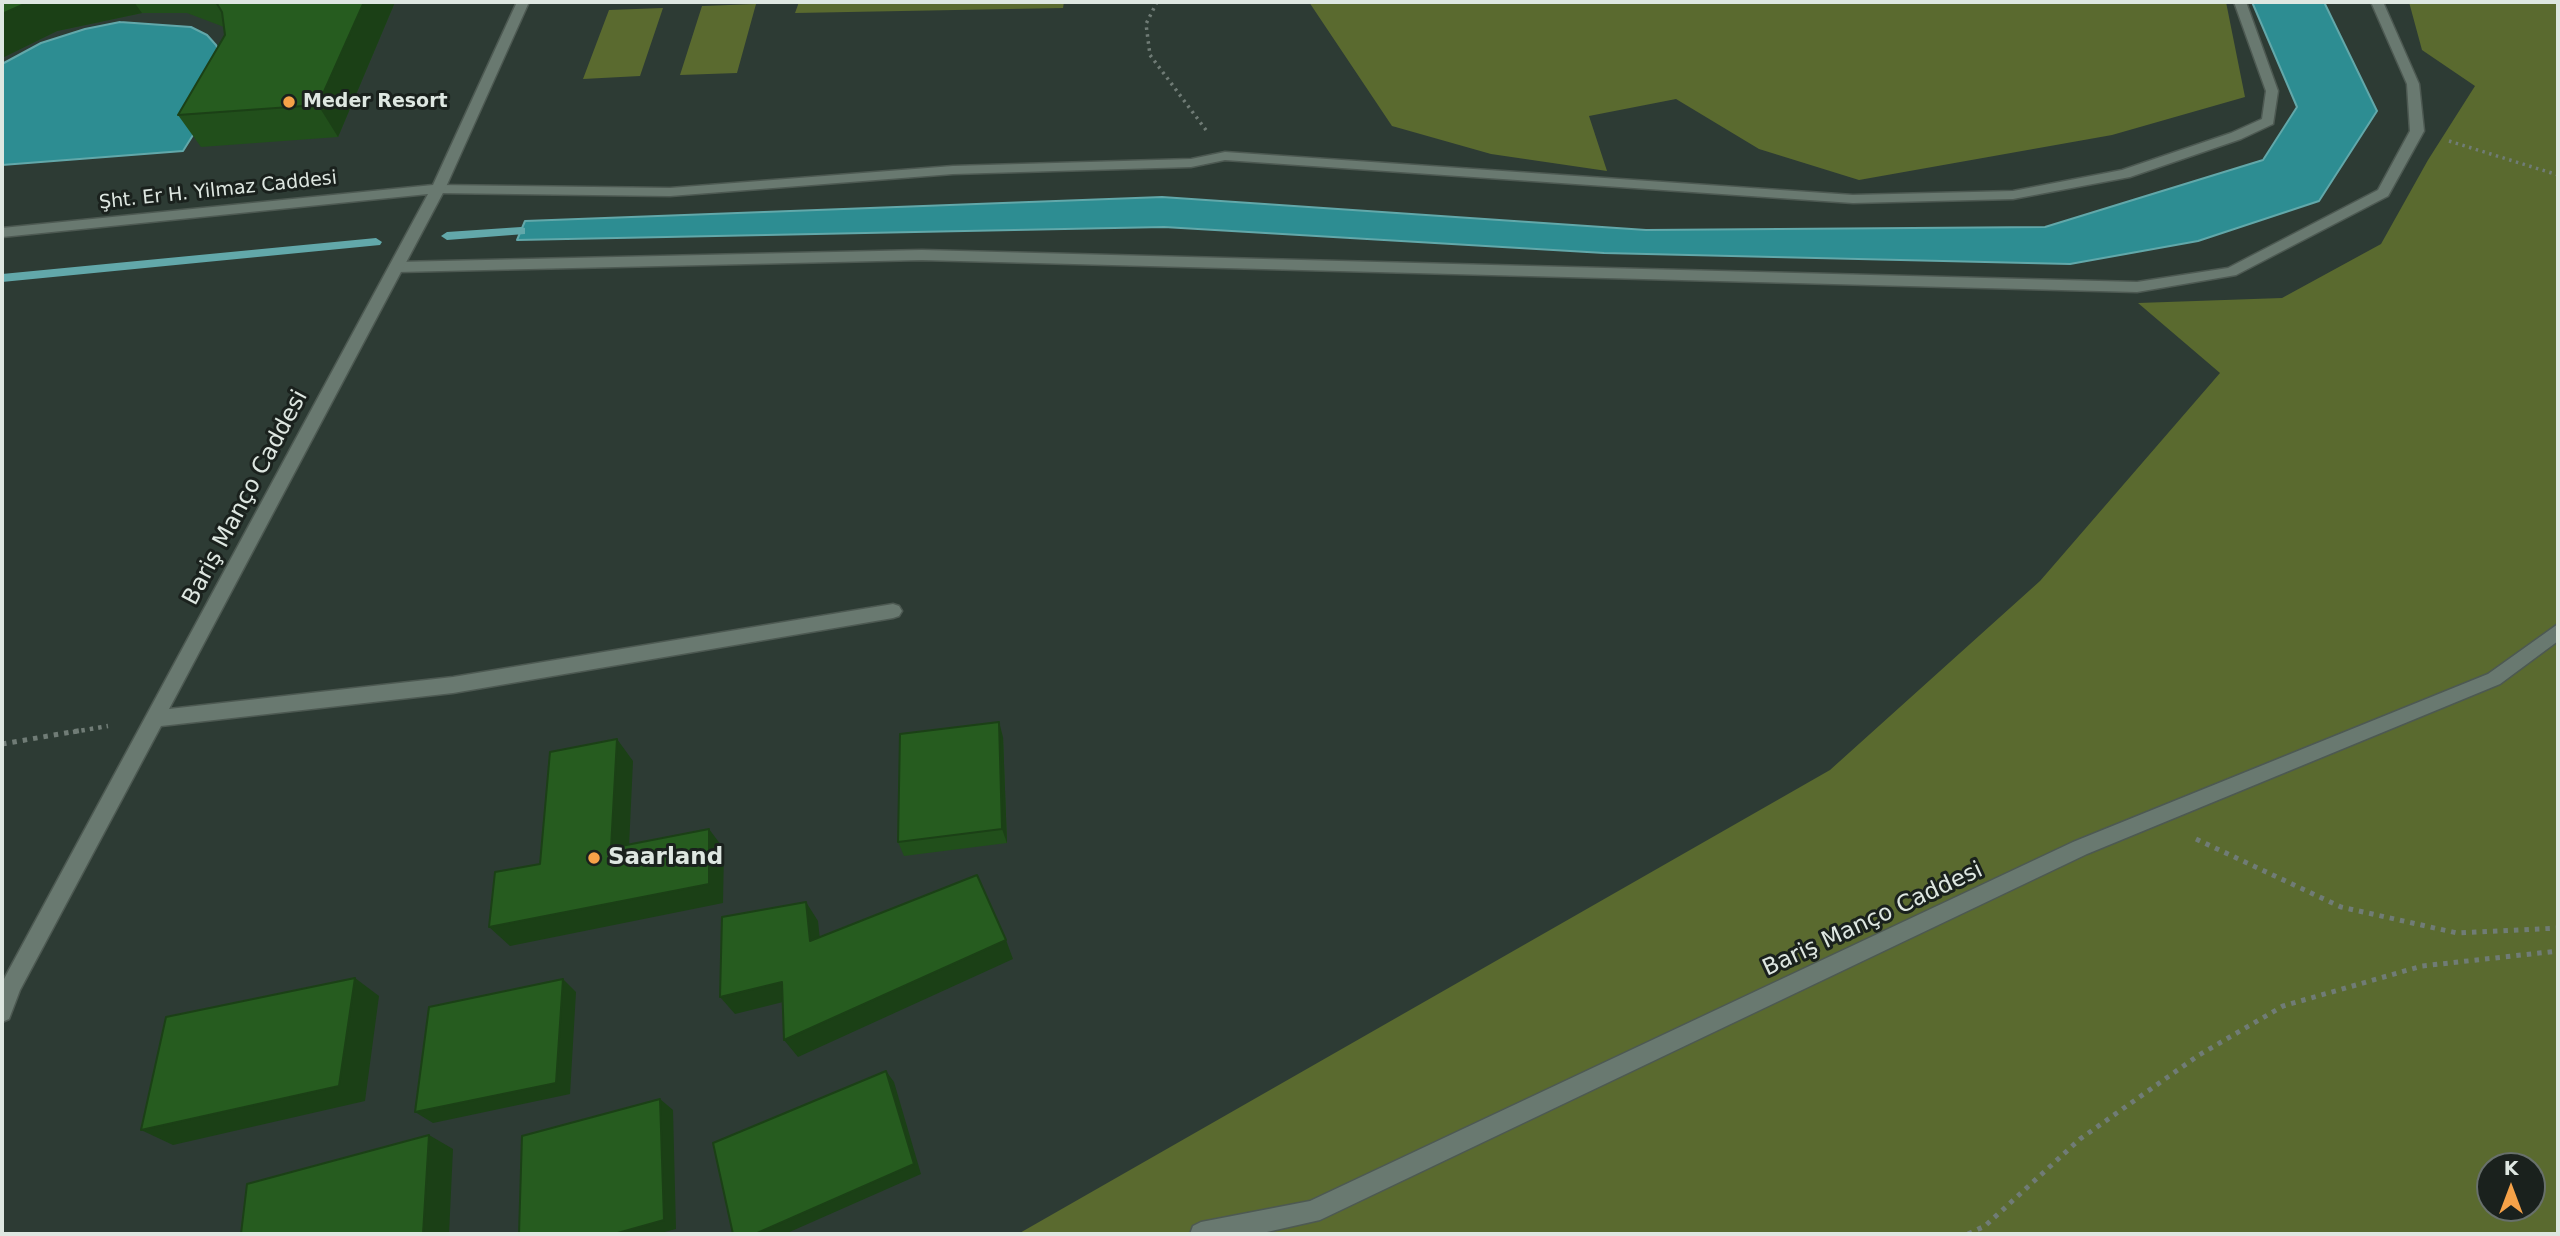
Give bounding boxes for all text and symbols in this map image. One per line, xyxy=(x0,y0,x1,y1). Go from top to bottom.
place label: Meder Resort xyxy=(303,91,448,113)
marker: Meder Resort xyxy=(281,94,297,110)
street label: Şht. Er H. Yilmaz Caddesi xyxy=(98,167,338,215)
street label: Bariş Manço Caddesi xyxy=(178,386,314,610)
place label: Saarland xyxy=(608,844,723,872)
marker: Saarland xyxy=(586,850,602,866)
street label: Bariş Manço Caddesi xyxy=(1759,857,1987,983)
north arrow xyxy=(2476,1152,2546,1222)
text: K xyxy=(2504,1157,2518,1179)

